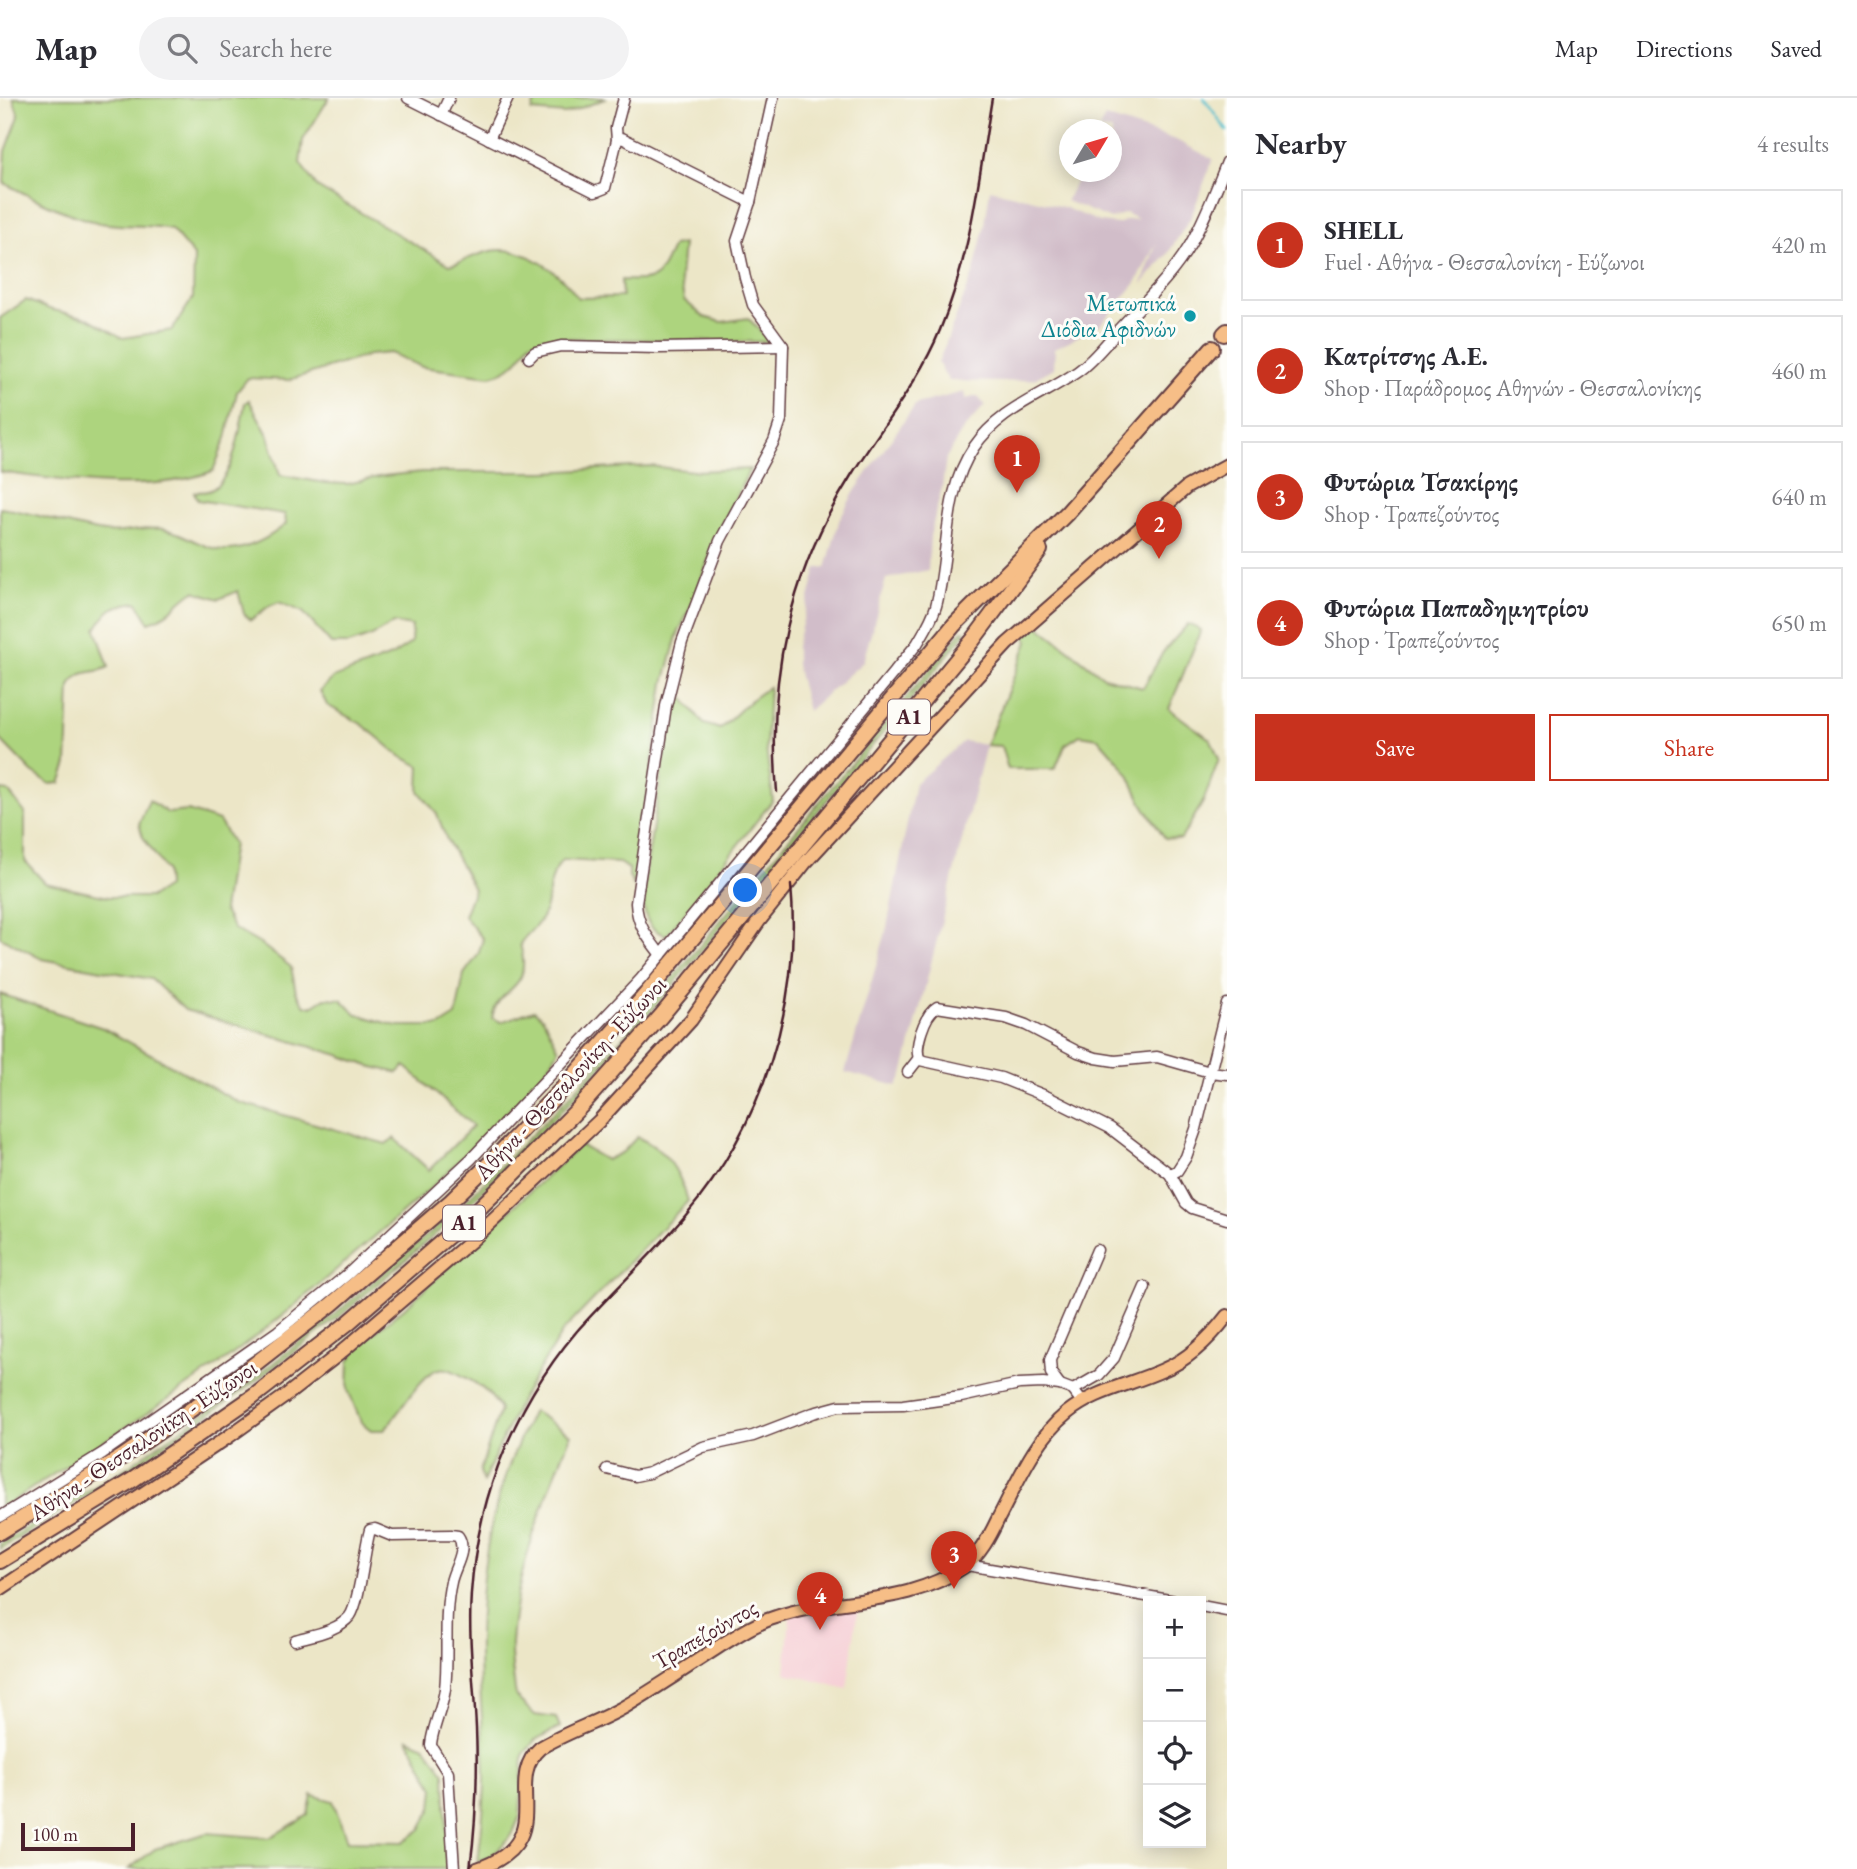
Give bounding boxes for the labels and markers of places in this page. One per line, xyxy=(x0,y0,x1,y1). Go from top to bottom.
place label: Μετωπικά Διόδια Αφιδνών xyxy=(1041,288,1177,344)
marker: Μετωπικά Διόδια Αφιδνών xyxy=(1182,308,1198,324)
pin: 1 xyxy=(994,435,1040,493)
pin: 2 xyxy=(1136,501,1182,559)
pin: 3 xyxy=(931,1531,977,1589)
pin: 4 xyxy=(797,1572,843,1630)

